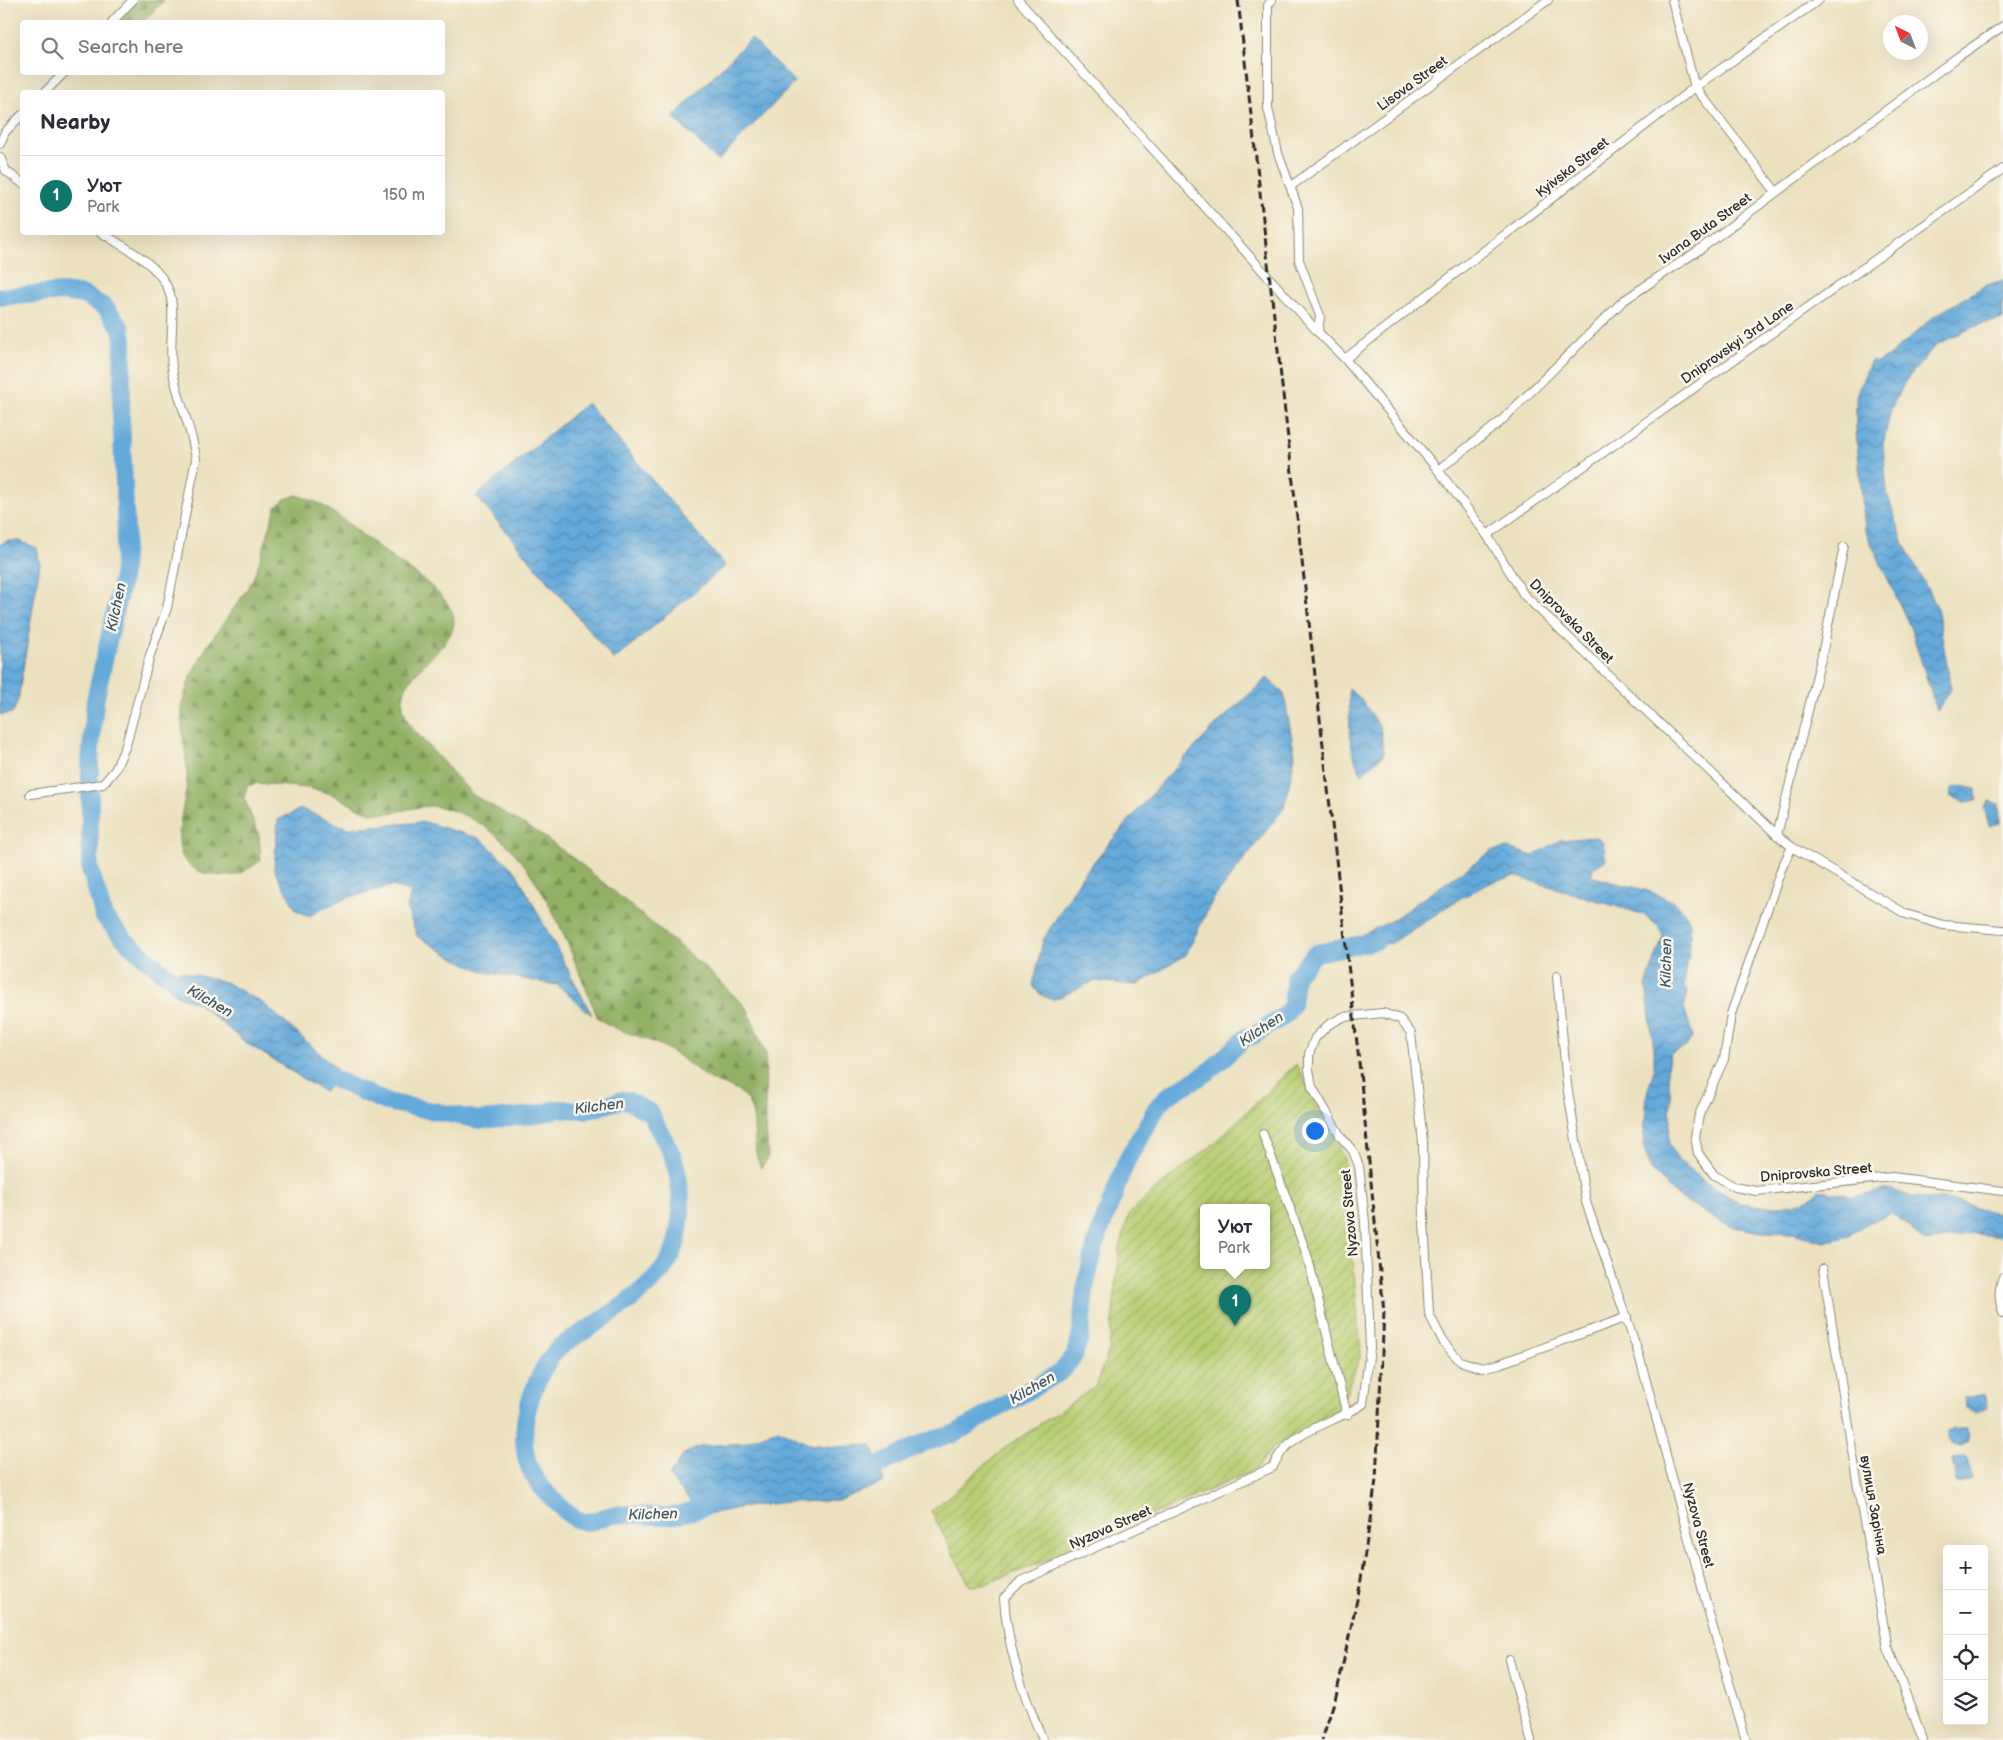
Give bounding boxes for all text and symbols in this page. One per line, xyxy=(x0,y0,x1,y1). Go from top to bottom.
north arrow xyxy=(1883,15,1928,60)
search box xyxy=(20,20,445,75)
icon: search xyxy=(38,34,66,62)
text: Search here xyxy=(78,36,183,59)
street label: Lisova Street xyxy=(1374,52,1451,115)
text: Nearby xyxy=(40,110,110,135)
street label: Kyivska Street xyxy=(1532,133,1613,201)
text: Уют xyxy=(87,175,122,198)
text: 1 xyxy=(53,186,59,205)
text: 150 m xyxy=(383,186,425,205)
street label: Ivana Buta Street xyxy=(1656,189,1755,267)
text: Park xyxy=(87,198,119,217)
street label: Dniprovskyi 3rd Lane xyxy=(1678,297,1797,388)
street label: Dniprovska Street xyxy=(1526,576,1618,668)
water label: Kilchen xyxy=(102,581,131,633)
water label: Kilchen xyxy=(1657,938,1676,988)
water label: Kilchen xyxy=(183,981,236,1022)
water label: Kilchen xyxy=(1235,1008,1287,1051)
water label: Kilchen xyxy=(573,1094,625,1119)
your location xyxy=(1302,1118,1328,1144)
street label: Dniprovska Street xyxy=(1759,1159,1873,1186)
street label: Nyzova Street xyxy=(1337,1168,1362,1257)
popup xyxy=(1200,1204,1270,1269)
text: Уют xyxy=(1218,1216,1252,1239)
text: Park xyxy=(1218,1239,1250,1258)
pin: 1 xyxy=(1219,1285,1251,1326)
water label: Kilchen xyxy=(1006,1368,1059,1409)
street label: вулиця Зарічна xyxy=(1856,1454,1891,1557)
street label: Nyzova Street xyxy=(1679,1481,1718,1570)
street label: Nyzova Street xyxy=(1067,1502,1154,1553)
water label: Kilchen xyxy=(628,1504,678,1525)
map controls xyxy=(1943,1545,1988,1725)
button: + xyxy=(1943,1545,1988,1590)
button: − xyxy=(1943,1590,1988,1635)
button: locate xyxy=(1943,1635,1988,1680)
button: layers xyxy=(1943,1680,1988,1725)

